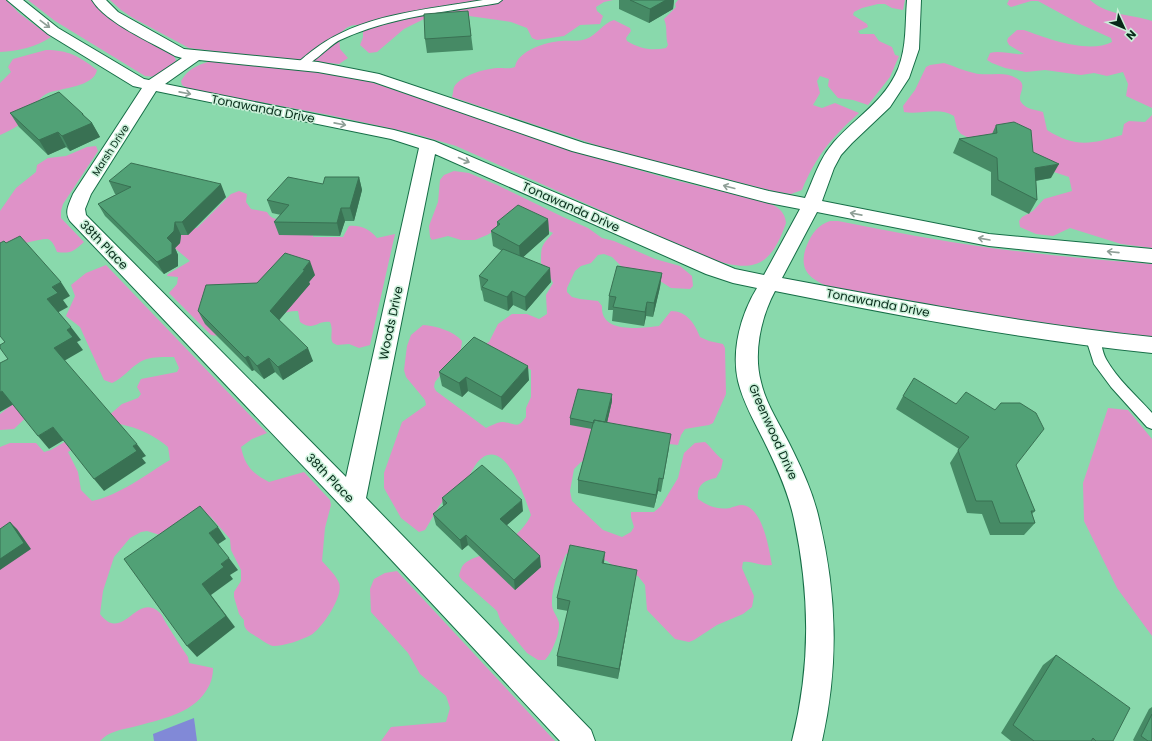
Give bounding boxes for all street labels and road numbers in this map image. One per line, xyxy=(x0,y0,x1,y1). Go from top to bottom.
street label: Tonawanda Drive xyxy=(210,90,316,127)
street label: Marsh Drive xyxy=(88,122,133,179)
street label: Tonawanda Drive xyxy=(520,177,623,236)
street label: 38th Place xyxy=(76,216,132,273)
street label: Tonawanda Drive xyxy=(825,284,931,321)
street label: Woods Drive xyxy=(374,285,407,361)
street label: Greenwood Drive xyxy=(745,381,802,482)
street label: 38th Place xyxy=(302,449,358,506)

